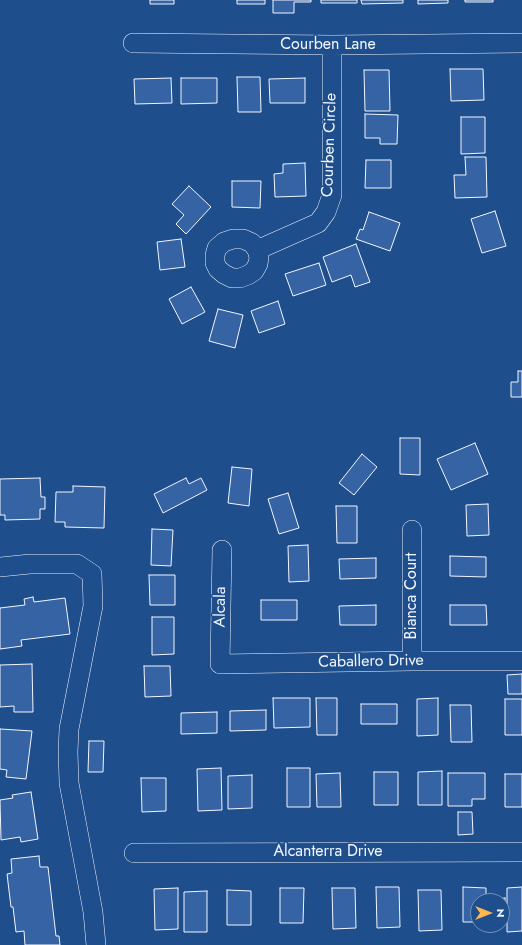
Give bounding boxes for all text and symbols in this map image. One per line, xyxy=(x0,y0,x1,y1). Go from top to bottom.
street label: Courben Lane xyxy=(280,35,376,55)
street label: Courben Circle xyxy=(319,93,341,197)
street label: Bianca Court xyxy=(402,553,422,639)
street label: Alcala xyxy=(211,586,231,628)
street label: Caballero Drive xyxy=(318,651,424,673)
street label: Alcanterra Drive xyxy=(273,842,383,862)
north arrow xyxy=(470,893,510,933)
text: N xyxy=(493,909,509,917)

